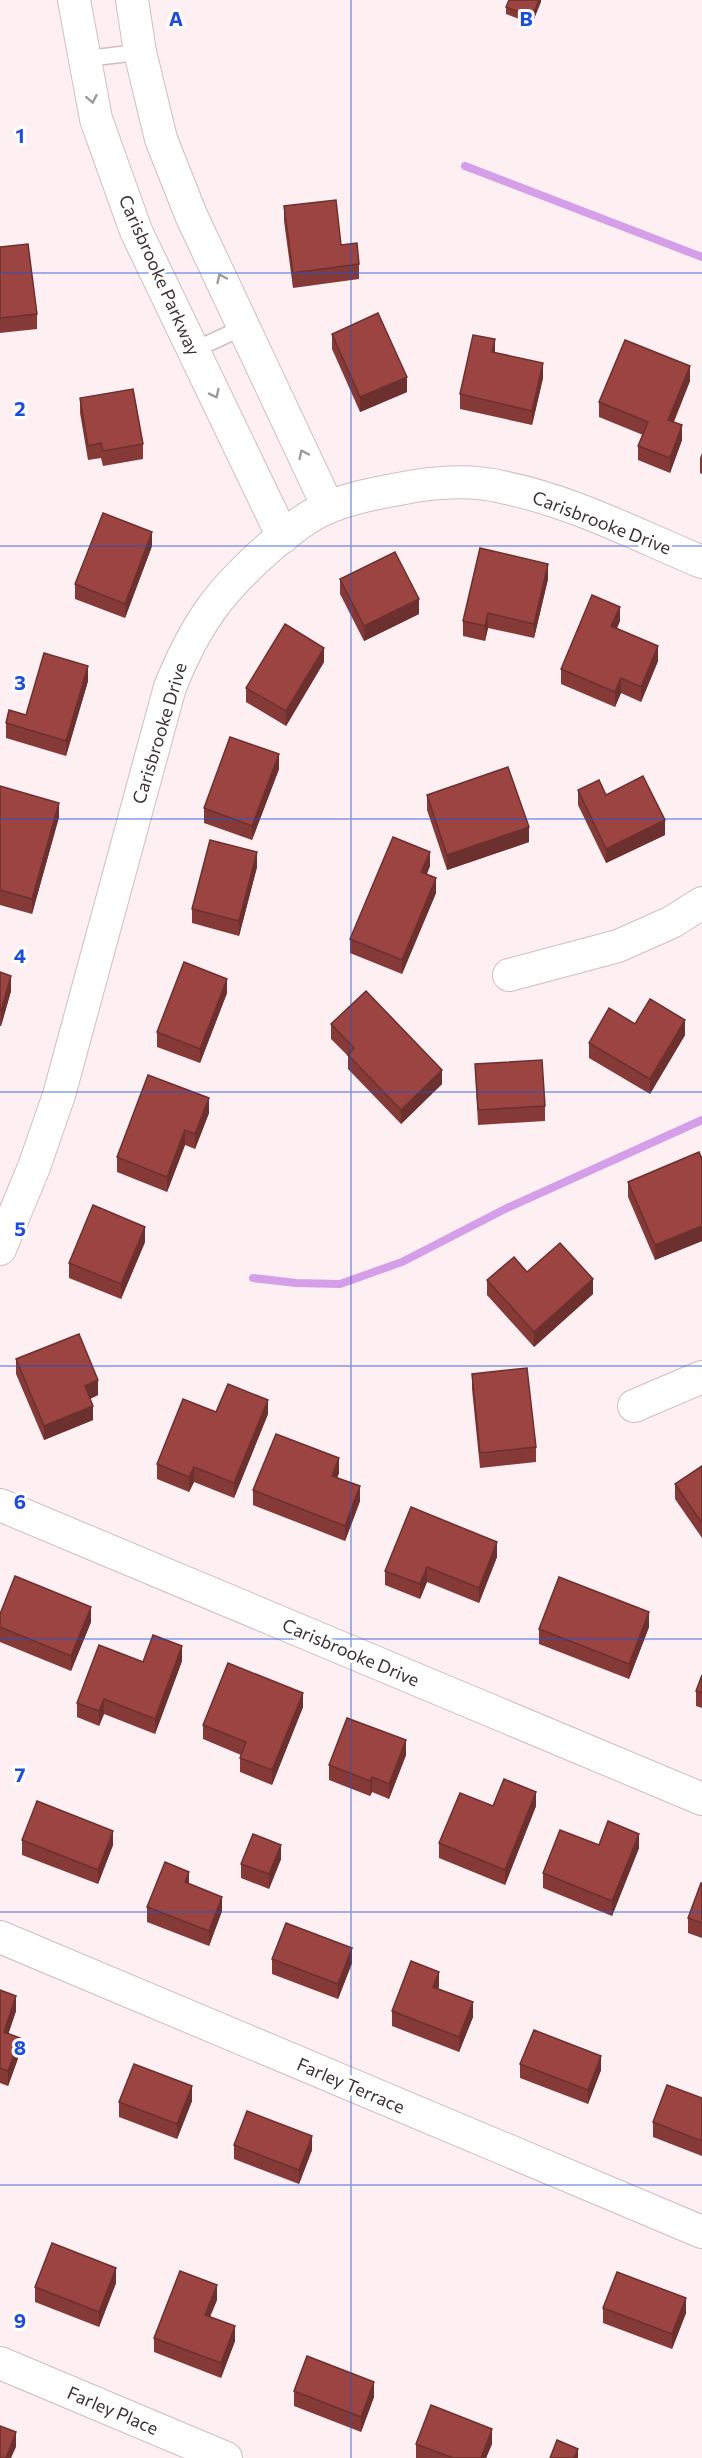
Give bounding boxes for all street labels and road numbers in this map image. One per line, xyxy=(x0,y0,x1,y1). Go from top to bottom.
street label: Carisbrooke Parkway xyxy=(115,191,205,359)
street label: Carisbrooke Drive xyxy=(530,485,674,559)
street label: Carisbrooke Drive xyxy=(127,660,191,806)
street label: Carisbrooke Drive xyxy=(279,1613,423,1691)
street label: Farley Terrace xyxy=(294,2052,408,2118)
street label: Farley Place xyxy=(64,2381,162,2439)

